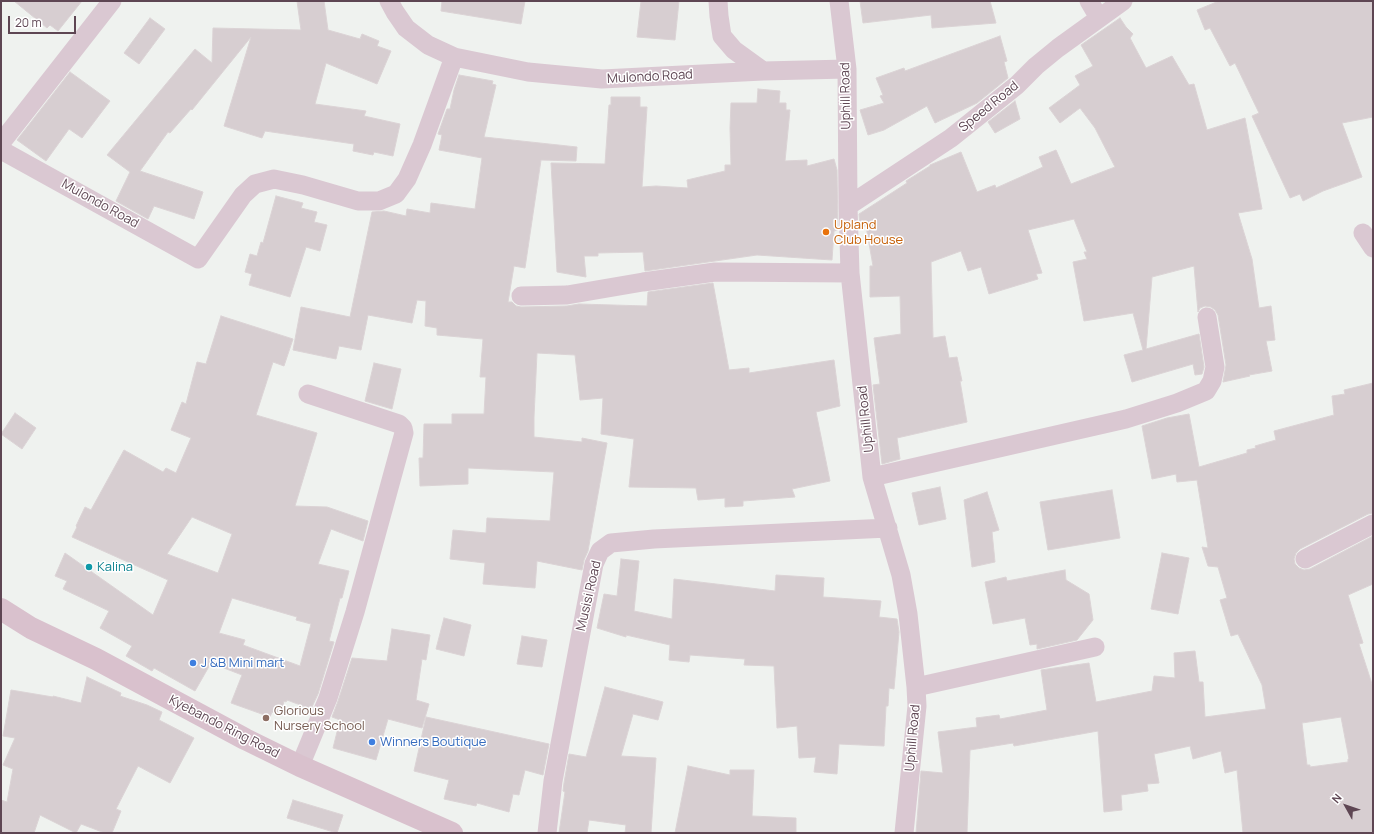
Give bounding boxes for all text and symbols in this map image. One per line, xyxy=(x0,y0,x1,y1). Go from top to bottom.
scale bar xyxy=(10,8,78,34)
text: 20 m xyxy=(15,14,42,31)
street label: Uphill Road xyxy=(838,62,854,130)
street label: Mulondo Road xyxy=(607,67,693,87)
street label: Speed Road xyxy=(956,78,1022,136)
street label: Mulondo Road xyxy=(59,176,141,232)
place label: Upland Club House xyxy=(834,217,903,248)
marker: Upland Club House xyxy=(821,227,831,237)
street label: Uphill Road xyxy=(855,385,877,453)
place label: Kalina xyxy=(97,559,133,575)
street label: Musisi Road xyxy=(573,559,605,633)
marker: Kalina xyxy=(84,562,94,572)
place label: J &B Mini mart xyxy=(201,655,284,671)
marker: J &B Mini mart xyxy=(188,658,198,668)
street label: Kyebando Ring Road xyxy=(166,692,282,762)
place label: Glorious Nursery School xyxy=(274,703,365,734)
street label: Uphill Road xyxy=(902,704,924,772)
marker: Glorious Nursery School xyxy=(261,713,271,723)
place label: Winners Boutique xyxy=(380,734,486,750)
marker: Winners Boutique xyxy=(367,737,377,747)
north arrow xyxy=(1326,786,1366,826)
text: N xyxy=(1328,790,1345,806)

